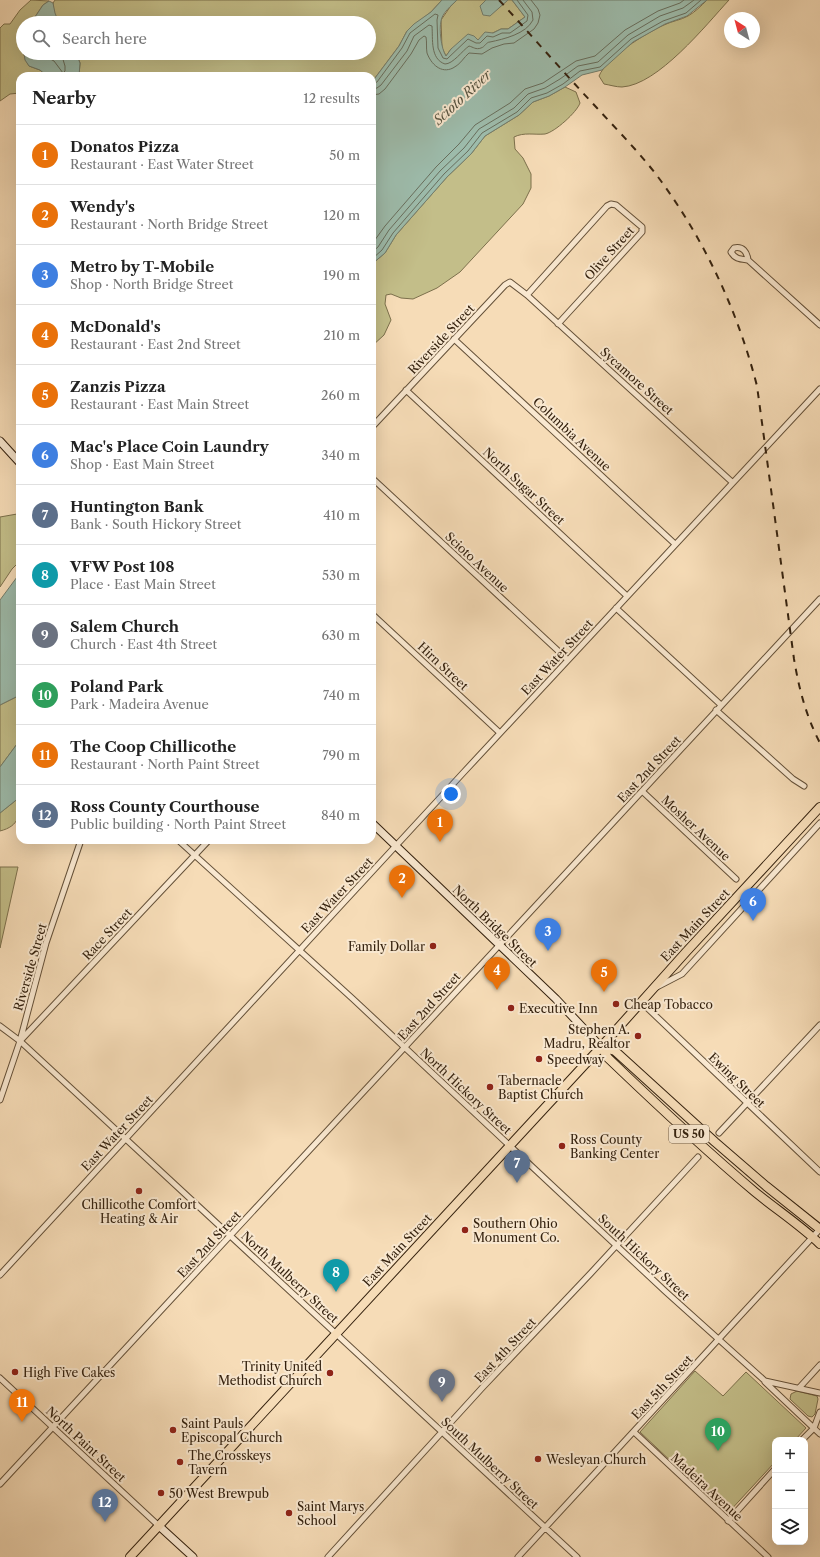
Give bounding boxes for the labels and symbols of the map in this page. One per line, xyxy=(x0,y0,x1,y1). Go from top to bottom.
north arrow xyxy=(724,12,760,48)
water label: Scioto River xyxy=(429,66,495,128)
street label: Olive Street xyxy=(581,223,638,283)
street label: Riverside Street xyxy=(405,300,478,377)
street label: Sycamore Street xyxy=(597,344,677,418)
street label: Columbia Avenue xyxy=(530,394,614,474)
street label: North Sugar Street xyxy=(480,444,568,528)
street label: Scioto Avenue xyxy=(442,529,512,595)
street label: East Water Street xyxy=(518,615,596,698)
street label: Hirn Street xyxy=(415,639,472,694)
street label: East 2nd Street xyxy=(614,732,684,806)
your location xyxy=(441,784,461,804)
street label: Mosher Avenue xyxy=(658,792,734,864)
pin: 1 xyxy=(427,809,453,842)
street label: East Water Street xyxy=(298,853,376,936)
pin: 2 xyxy=(389,865,415,898)
street label: North Bridge Street xyxy=(450,882,541,971)
street label: East Main Street xyxy=(657,885,733,964)
pin: 6 xyxy=(740,888,766,921)
street label: Race Street xyxy=(79,904,135,963)
pin: 3 xyxy=(535,918,561,951)
street label: Riverside Street xyxy=(10,921,50,1012)
place label: Family Dollar xyxy=(348,939,425,954)
marker: Family Dollar xyxy=(428,941,438,951)
pin: 4 xyxy=(484,957,510,990)
pin: 5 xyxy=(591,959,617,992)
street label: East 2nd Street xyxy=(395,968,464,1043)
place label: Cheap Tobacco xyxy=(624,997,713,1012)
marker: Cheap Tobacco xyxy=(611,999,621,1009)
place label: Executive Inn xyxy=(519,1001,598,1016)
marker: Executive Inn xyxy=(506,1003,516,1013)
place label: Stephen A. Madru, Realtor xyxy=(544,1022,630,1051)
marker: Stephen A. Madru, Realtor xyxy=(633,1031,643,1041)
street label: North Hickory Street xyxy=(417,1045,515,1138)
street label: Ewing Street xyxy=(706,1049,769,1111)
place label: Speedway xyxy=(547,1052,605,1067)
marker: Speedway xyxy=(534,1054,544,1064)
place label: Tabernacle Baptist Church xyxy=(498,1073,584,1102)
marker: Tabernacle Baptist Church xyxy=(485,1082,495,1092)
street label: East Water Street xyxy=(78,1091,156,1174)
road number: US 50 xyxy=(669,1125,709,1143)
place label: Ross County Banking Center xyxy=(570,1132,659,1161)
marker: Ross County Banking Center xyxy=(557,1141,567,1151)
pin: 7 xyxy=(504,1150,530,1183)
marker: Chillicothe Comfort Heating & Air xyxy=(134,1186,144,1196)
place label: Chillicothe Comfort Heating & Air xyxy=(81,1197,197,1226)
street label: East 2nd Street xyxy=(174,1207,244,1281)
street label: East Main Street xyxy=(359,1210,435,1289)
street label: South Hickory Street xyxy=(595,1211,693,1304)
place label: Southern Ohio Monument Co. xyxy=(473,1216,560,1245)
marker: Southern Ohio Monument Co. xyxy=(460,1225,470,1235)
street label: North Mulberry Street xyxy=(238,1228,342,1326)
pin: 8 xyxy=(323,1259,349,1292)
street label: East 4th Street xyxy=(471,1314,539,1386)
street label: East 5th Street xyxy=(628,1351,696,1422)
place label: Trinity United Methodist Church xyxy=(218,1359,323,1388)
place label: High Five Cakes xyxy=(23,1365,115,1380)
marker: High Five Cakes xyxy=(10,1367,20,1377)
marker: Trinity United Methodist Church xyxy=(325,1368,335,1378)
pin: 9 xyxy=(429,1369,455,1402)
pin: 11 xyxy=(9,1389,35,1422)
street label: North Paint Street xyxy=(43,1403,130,1485)
street label: South Mulberry Street xyxy=(438,1414,542,1512)
place label: Saint Pauls Episcopal Church xyxy=(181,1416,283,1445)
pin: 10 xyxy=(705,1418,731,1451)
marker: Saint Pauls Episcopal Church xyxy=(168,1425,178,1435)
place label: The Crosskeys Tavern xyxy=(188,1448,271,1477)
street label: Madeira Avenue xyxy=(668,1450,746,1524)
place label: Wesleyan Church xyxy=(545,1452,647,1467)
marker: Wesleyan Church xyxy=(533,1454,543,1464)
marker: The Crosskeys Tavern xyxy=(175,1457,185,1467)
place label: 50 West Brewpub xyxy=(169,1486,269,1501)
marker: 50 West Brewpub xyxy=(156,1488,166,1498)
pin: 12 xyxy=(92,1489,118,1522)
place label: Saint Marys School xyxy=(297,1499,364,1528)
marker: Saint Marys School xyxy=(284,1508,294,1518)

